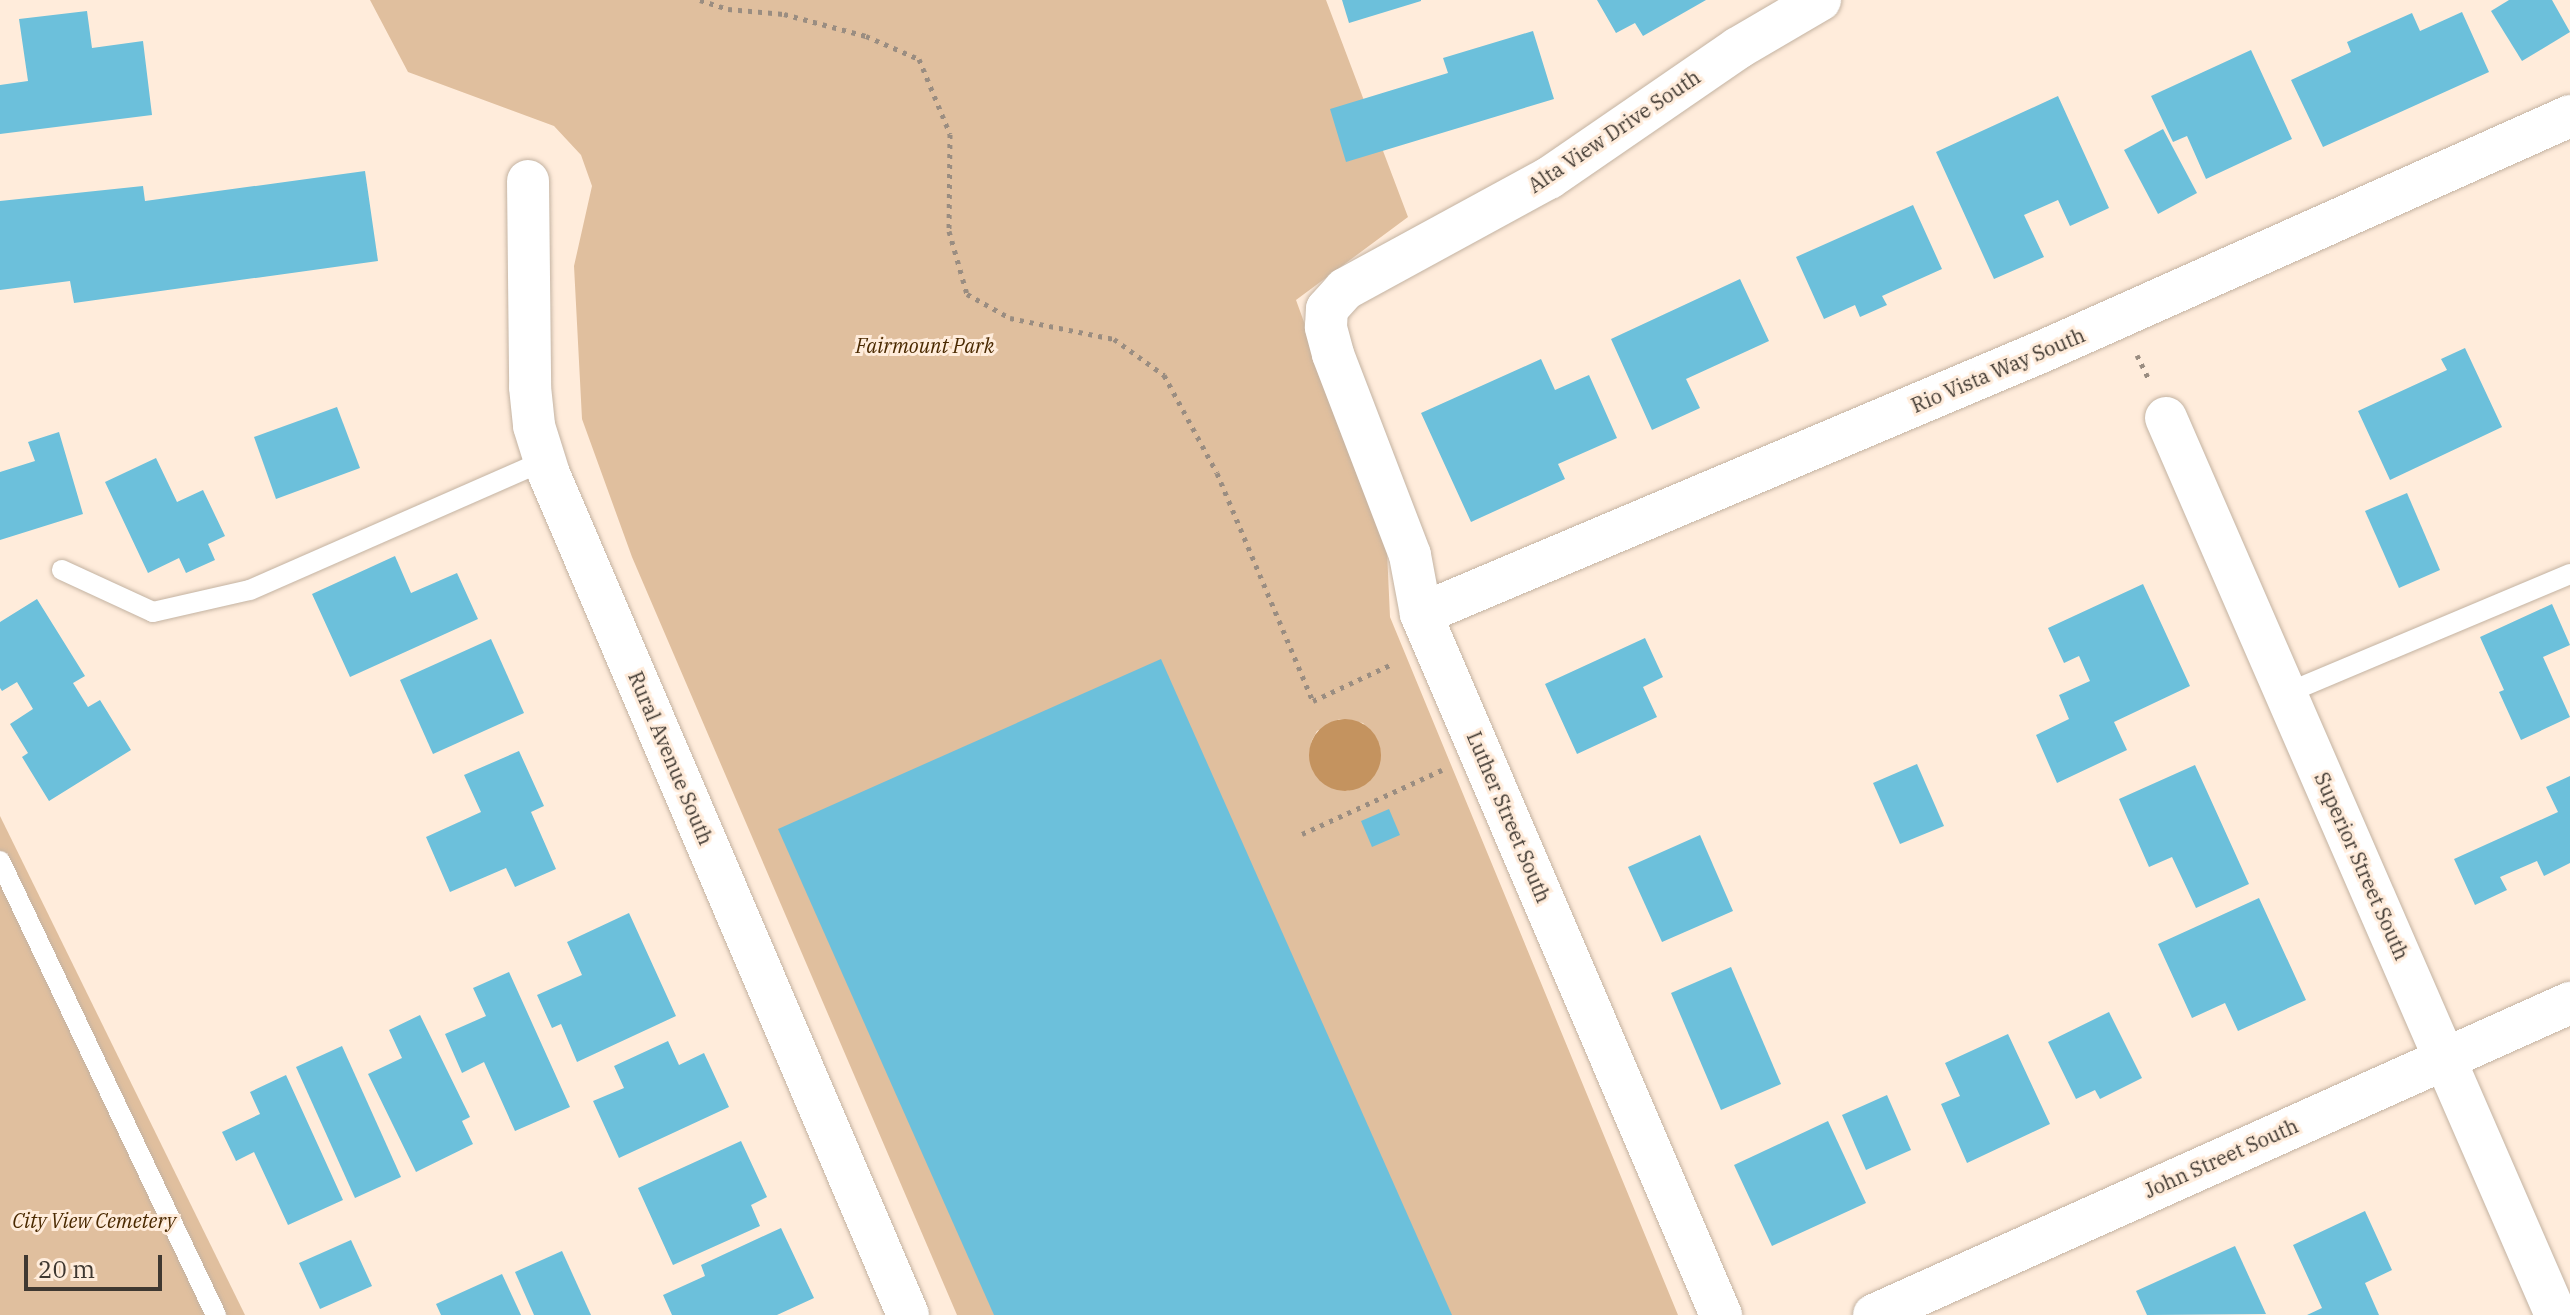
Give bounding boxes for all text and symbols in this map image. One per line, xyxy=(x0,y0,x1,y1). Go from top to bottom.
street label: Alta View Drive South xyxy=(1523,64,1705,198)
street label: Rio Vista Way South xyxy=(1908,323,2088,417)
park label: Fairmount Park xyxy=(856,333,994,357)
street label: Rural Avenue South xyxy=(624,668,718,848)
street label: Luther Street South xyxy=(1462,728,1556,906)
street label: Superior Street South xyxy=(2310,768,2414,964)
street label: John Street South xyxy=(2140,1113,2302,1203)
park label: City View Cemetery xyxy=(12,1208,176,1232)
scale bar xyxy=(28,1239,166,1289)
text: 20 m xyxy=(38,1253,95,1285)

